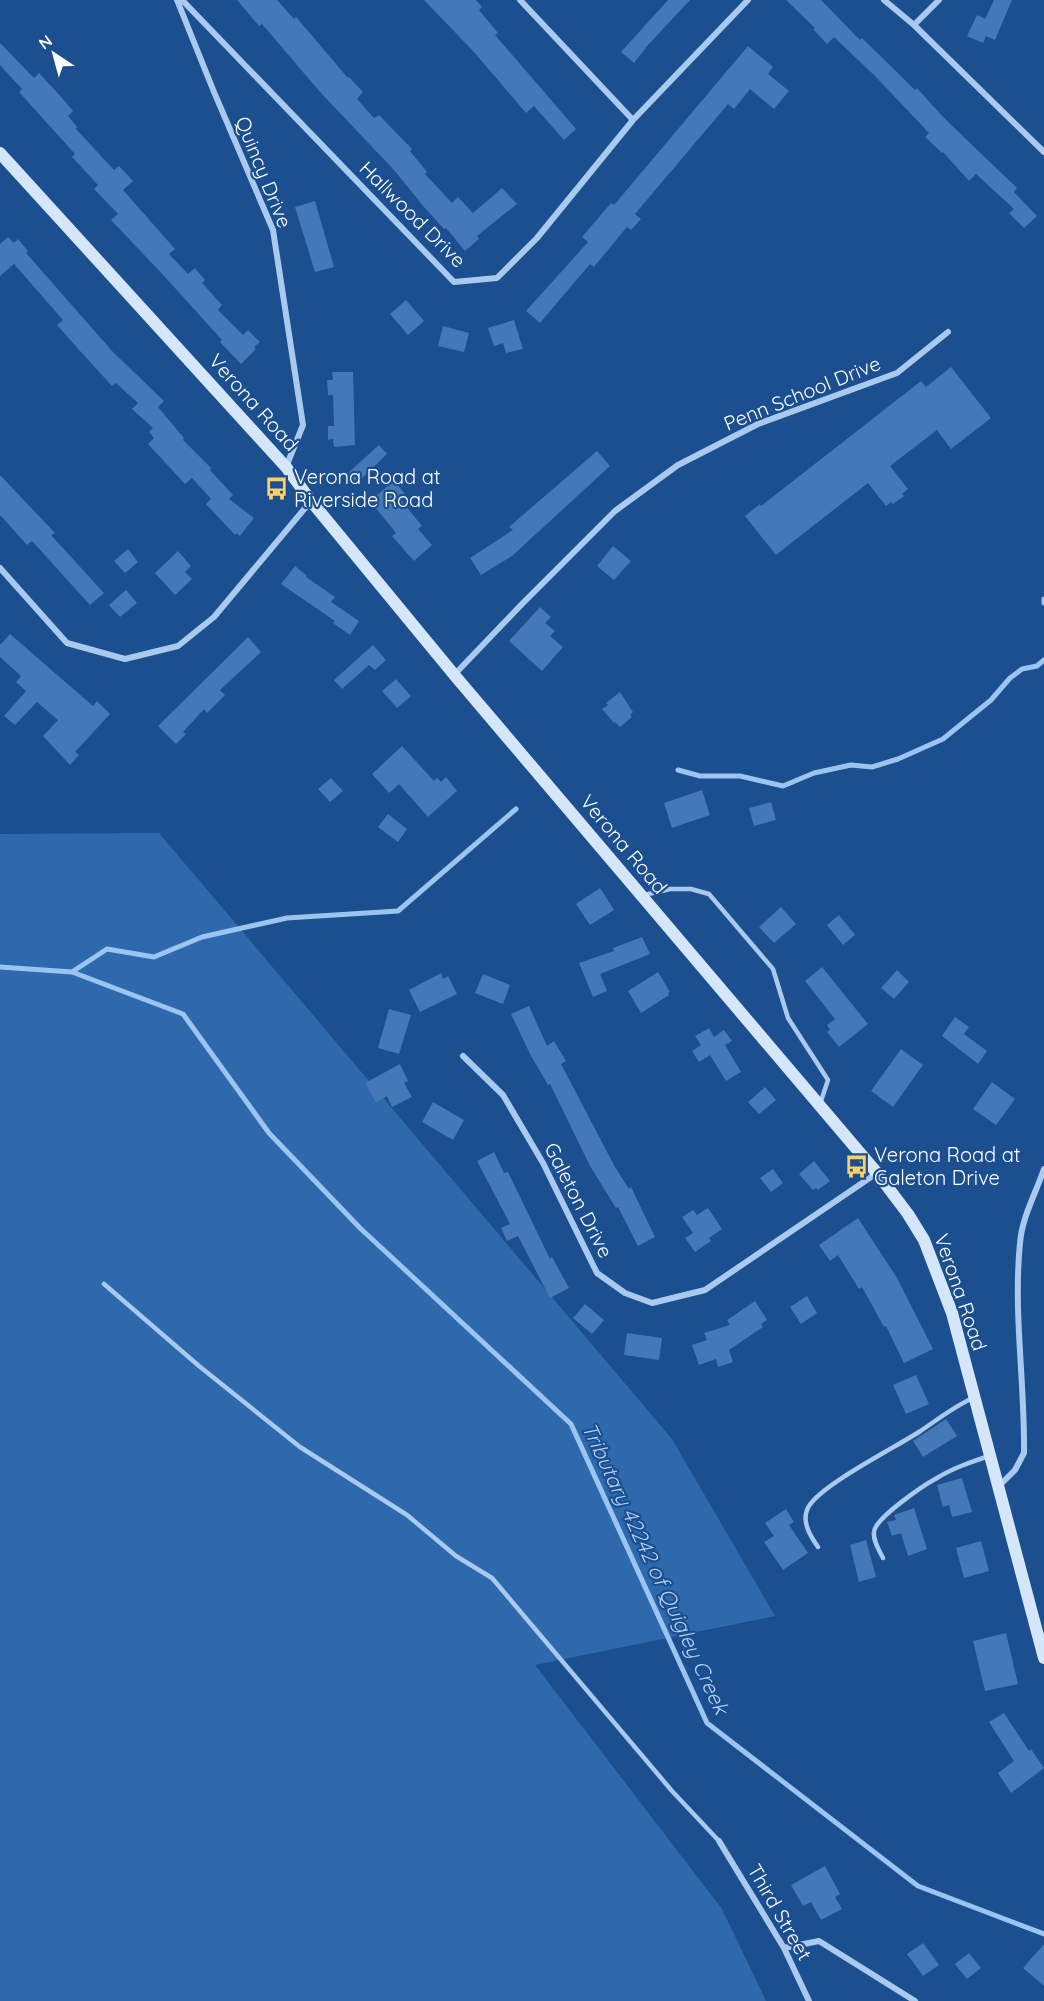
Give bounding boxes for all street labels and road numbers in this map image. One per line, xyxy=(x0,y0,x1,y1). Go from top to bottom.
street label: Quincy Drive xyxy=(230,113,298,231)
street label: Hallwood Drive xyxy=(355,156,471,272)
street label: Verona Road xyxy=(204,348,304,456)
street label: Penn School Drive xyxy=(720,350,884,436)
street label: Verona Road xyxy=(575,789,673,899)
street label: Galeton Drive xyxy=(539,1138,619,1262)
street label: Verona Road xyxy=(929,1230,993,1354)
street label: Third Street xyxy=(742,1859,818,1965)

